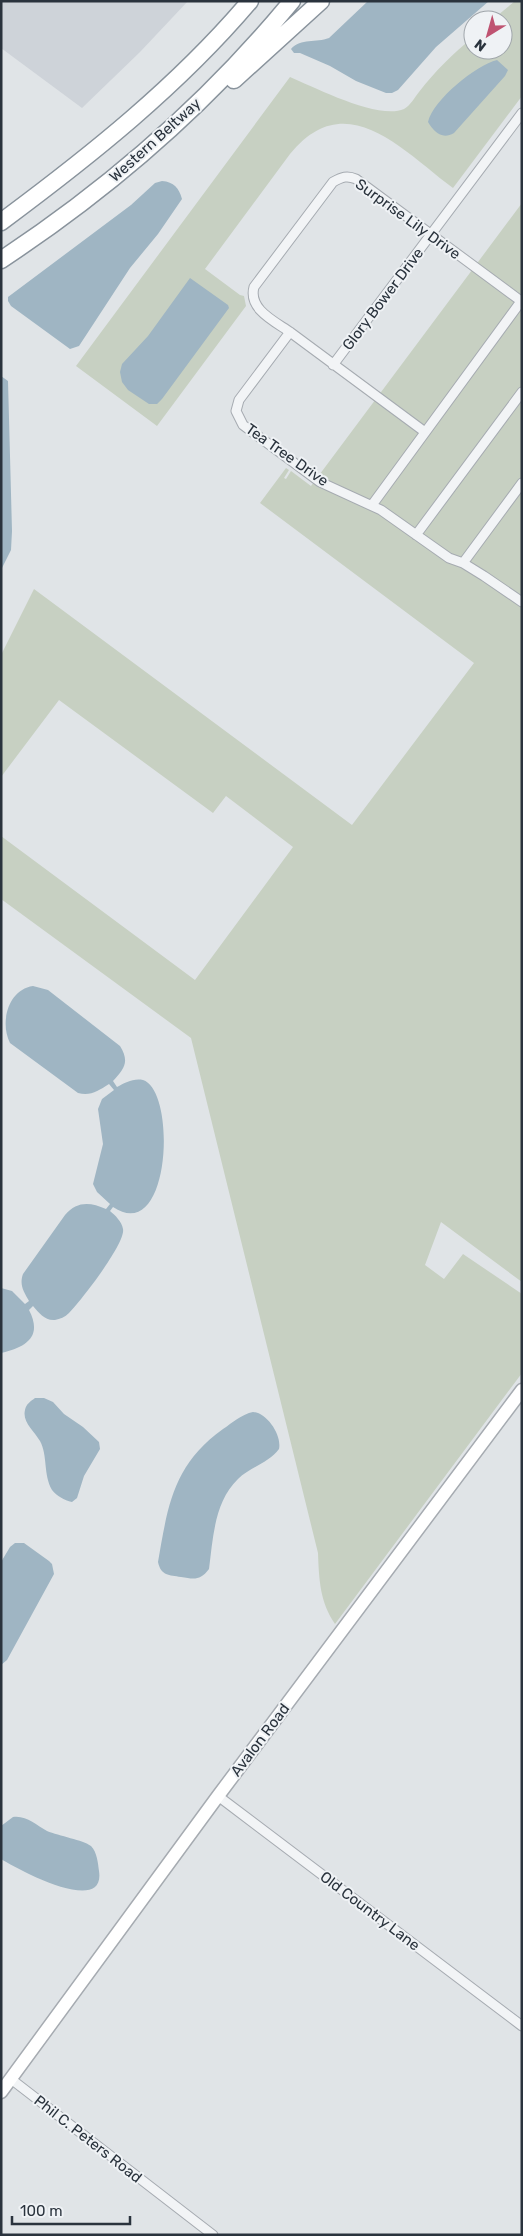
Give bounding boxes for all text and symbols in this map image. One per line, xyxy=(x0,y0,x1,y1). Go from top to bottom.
north arrow xyxy=(463,10,513,60)
text: N xyxy=(471,35,490,55)
street label: Western Beltway xyxy=(106,94,204,186)
street label: Surprise Lily Drive xyxy=(352,175,464,263)
street label: Glory Bower Drive xyxy=(339,244,427,354)
street label: Tea Tree Drive xyxy=(242,420,332,490)
street label: Avalon Road xyxy=(227,1700,293,1780)
street label: Old Country Lane xyxy=(317,1868,423,1954)
street label: Phil C. Peters Road xyxy=(31,2091,145,2187)
scale bar xyxy=(12,2194,130,2226)
text: 100 m xyxy=(20,2202,62,2220)

